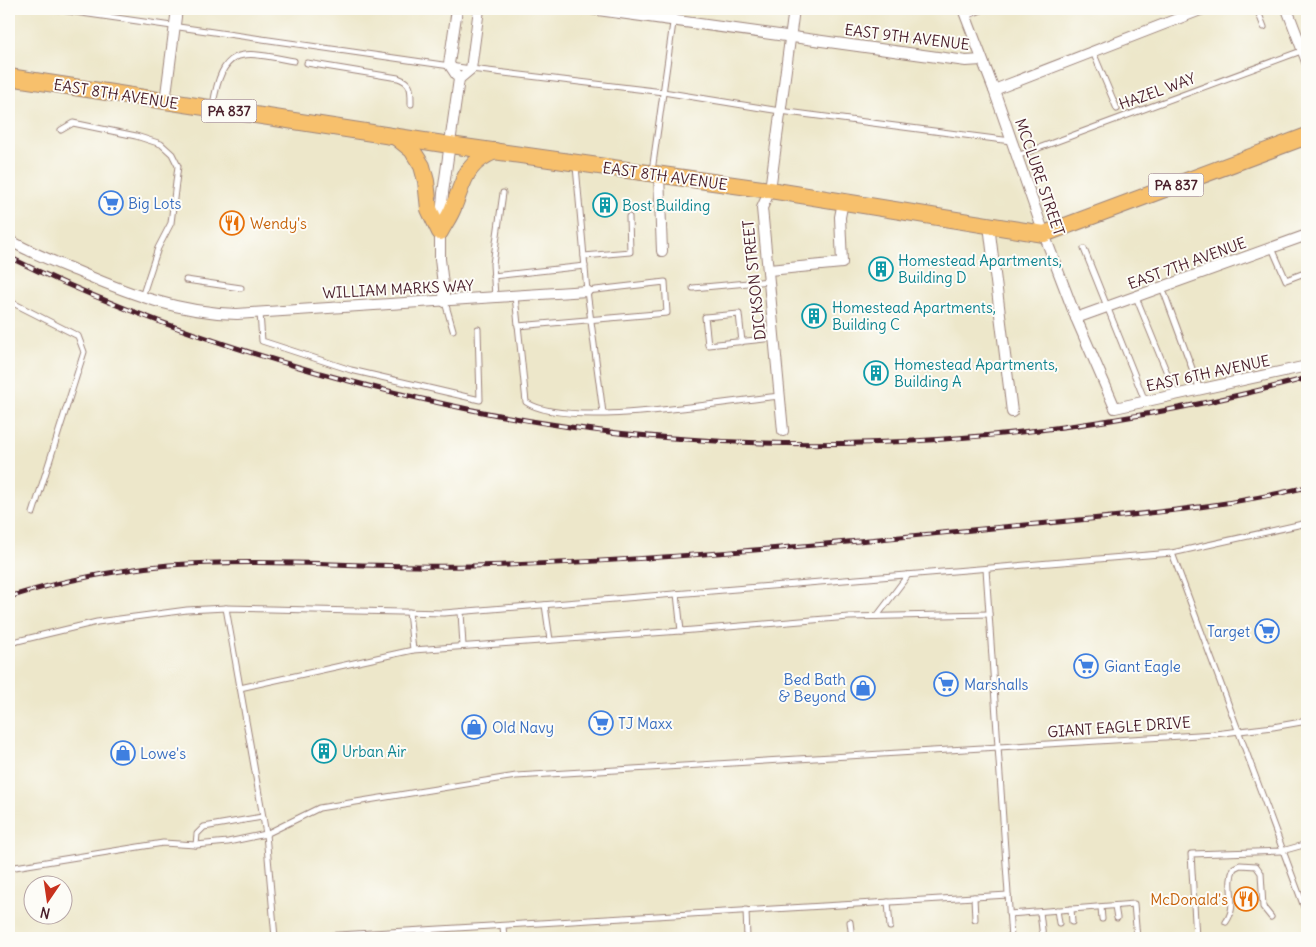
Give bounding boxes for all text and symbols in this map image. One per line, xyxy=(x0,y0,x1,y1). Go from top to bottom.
street label: EAST 9TH AVENUE xyxy=(844,20,971,54)
street label: HAZEL WAY xyxy=(1116,68,1199,114)
street label: EAST 8TH AVENUE xyxy=(52,75,180,113)
road number: PA 837 xyxy=(202,100,256,122)
street label: MCCLURE STREET xyxy=(1011,116,1069,238)
street label: EAST 8TH AVENUE xyxy=(601,158,729,194)
road number: PA 837 xyxy=(1148,174,1204,196)
supermarket icon: Big Lots xyxy=(98,190,124,216)
building icon: Bost Building xyxy=(592,192,618,218)
place label: Big Lots xyxy=(128,194,181,213)
place label: Bost Building xyxy=(622,196,710,215)
restaurant icon: Wendy's xyxy=(219,210,245,236)
place label: Wendy's xyxy=(250,214,307,233)
street label: DICKSON STREET xyxy=(738,219,770,341)
street label: EAST 7TH AVENUE xyxy=(1125,233,1249,293)
place label: Homestead Apartments, Building D xyxy=(898,251,1062,287)
building icon: Homestead Apartments, Building D xyxy=(868,256,894,282)
street label: WILLIAM MARKS WAY xyxy=(322,276,475,302)
place label: Homestead Apartments, Building C xyxy=(832,298,996,334)
building icon: Homestead Apartments, Building C xyxy=(801,303,827,329)
street label: EAST 6TH AVENUE xyxy=(1144,351,1272,395)
place label: Homestead Apartments, Building A xyxy=(894,355,1058,391)
building icon: Homestead Apartments, Building A xyxy=(863,360,889,386)
supermarket icon: Target xyxy=(1254,618,1280,644)
place label: Target xyxy=(1207,622,1250,641)
supermarket icon: Giant Eagle xyxy=(1073,653,1099,679)
place label: Giant Eagle xyxy=(1104,657,1181,676)
place label: Bed Bath & Beyond xyxy=(779,670,846,706)
supermarket icon: Marshalls xyxy=(933,671,959,697)
shop icon: Bed Bath & Beyond xyxy=(850,675,876,701)
place label: Marshalls xyxy=(964,675,1029,694)
supermarket icon: TJ Maxx xyxy=(588,710,614,736)
street label: GIANT EAGLE DRIVE xyxy=(1047,713,1191,741)
shop icon: Old Navy xyxy=(461,714,487,740)
place label: TJ Maxx xyxy=(618,714,673,733)
place label: Old Navy xyxy=(492,718,554,737)
building icon: Urban Air xyxy=(311,738,337,764)
shop icon: Lowe's xyxy=(110,740,136,766)
place label: Urban Air xyxy=(342,742,406,761)
place label: Lowe's xyxy=(140,744,186,763)
north arrow xyxy=(22,874,72,924)
restaurant icon: McDonald's xyxy=(1233,886,1259,912)
place label: McDonald's xyxy=(1150,890,1228,909)
text: N xyxy=(38,903,52,923)

